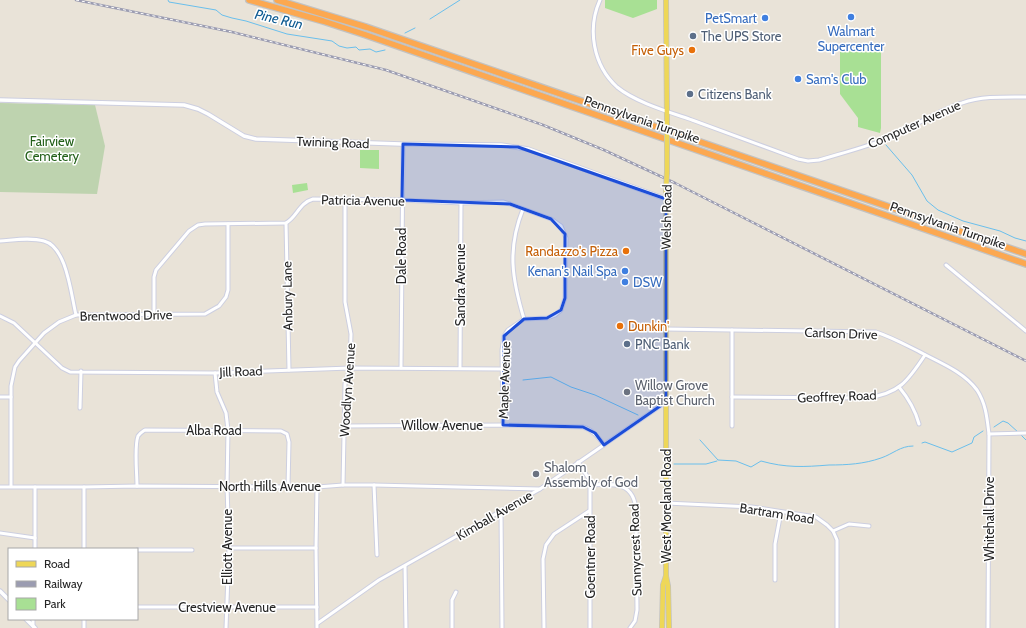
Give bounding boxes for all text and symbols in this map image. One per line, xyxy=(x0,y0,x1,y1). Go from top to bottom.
water label: Pine Run xyxy=(253,5,305,33)
place label: PetSmart xyxy=(705,10,758,26)
marker: Walmart Supercenter xyxy=(846,12,856,22)
marker: PetSmart xyxy=(760,13,770,23)
place label: Walmart Supercenter xyxy=(818,23,885,54)
place label: The UPS Store xyxy=(701,28,782,44)
marker: The UPS Store xyxy=(688,31,698,41)
place label: Five Guys xyxy=(631,42,685,58)
marker: Five Guys xyxy=(687,45,697,55)
place label: Sam's Club xyxy=(806,71,867,87)
marker: Sam's Club xyxy=(793,74,803,84)
place label: Citizens Bank xyxy=(698,86,772,102)
marker: Citizens Bank xyxy=(685,89,695,99)
street label: Pennsylvania Turnpike xyxy=(582,92,702,146)
street label: Computer Avenue xyxy=(865,96,963,152)
park label: Fairview Cemetery xyxy=(25,133,80,164)
street label: Twining Road xyxy=(296,133,370,151)
street label: Welsh Road xyxy=(657,184,675,250)
street label: Patricia Avenue xyxy=(321,191,405,209)
street label: Pennsylvania Turnpike xyxy=(888,198,1008,252)
street label: Dale Road xyxy=(393,228,409,284)
street label: Sandra Avenue xyxy=(452,243,468,326)
place label: Randazzo's Pizza xyxy=(525,243,619,259)
marker: Randazzo's Pizza xyxy=(621,246,631,256)
street label: Anbury Lane xyxy=(278,261,296,331)
place label: Kenan's Nail Spa xyxy=(527,263,618,279)
marker: Kenan's Nail Spa xyxy=(620,266,630,276)
place label: DSW xyxy=(633,274,663,290)
marker: DSW xyxy=(620,277,630,287)
street label: Brentwood Drive xyxy=(79,306,173,324)
place label: Dunkin' xyxy=(628,318,669,334)
marker: Dunkin' xyxy=(615,321,625,331)
street label: Carlson Drive xyxy=(804,324,878,342)
place label: PNC Bank xyxy=(635,336,690,352)
marker: PNC Bank xyxy=(622,339,632,349)
street label: Maple Avenue xyxy=(495,341,513,419)
street label: Woodlyn Avenue xyxy=(336,342,358,438)
street label: Jill Road xyxy=(218,362,263,380)
place label: Willow Grove Baptist Church xyxy=(635,377,715,408)
marker: Willow Grove Baptist Church xyxy=(622,387,632,397)
street label: Geoffrey Road xyxy=(797,387,877,405)
street label: Willow Avenue xyxy=(401,417,483,433)
street label: Alba Road xyxy=(186,422,242,438)
street label: West Moreland Road xyxy=(658,449,674,563)
place label: Shalom Assembly of God xyxy=(544,459,638,490)
marker: Shalom Assembly of God xyxy=(531,469,541,479)
street label: Whitehall Drive xyxy=(981,476,997,561)
street label: North Hills Avenue xyxy=(219,478,321,494)
street label: Kimball Avenue xyxy=(453,487,535,543)
street label: Bartram Road xyxy=(739,499,815,527)
street label: Sunnycrest Road xyxy=(625,503,645,597)
street label: Elliott Avenue xyxy=(219,509,235,585)
street label: Goentner Road xyxy=(582,515,598,599)
legend xyxy=(8,548,138,620)
text: Road xyxy=(44,556,70,571)
text: Railway xyxy=(44,576,82,591)
text: Park xyxy=(44,596,66,611)
street label: Crestview Avenue xyxy=(178,599,276,615)

